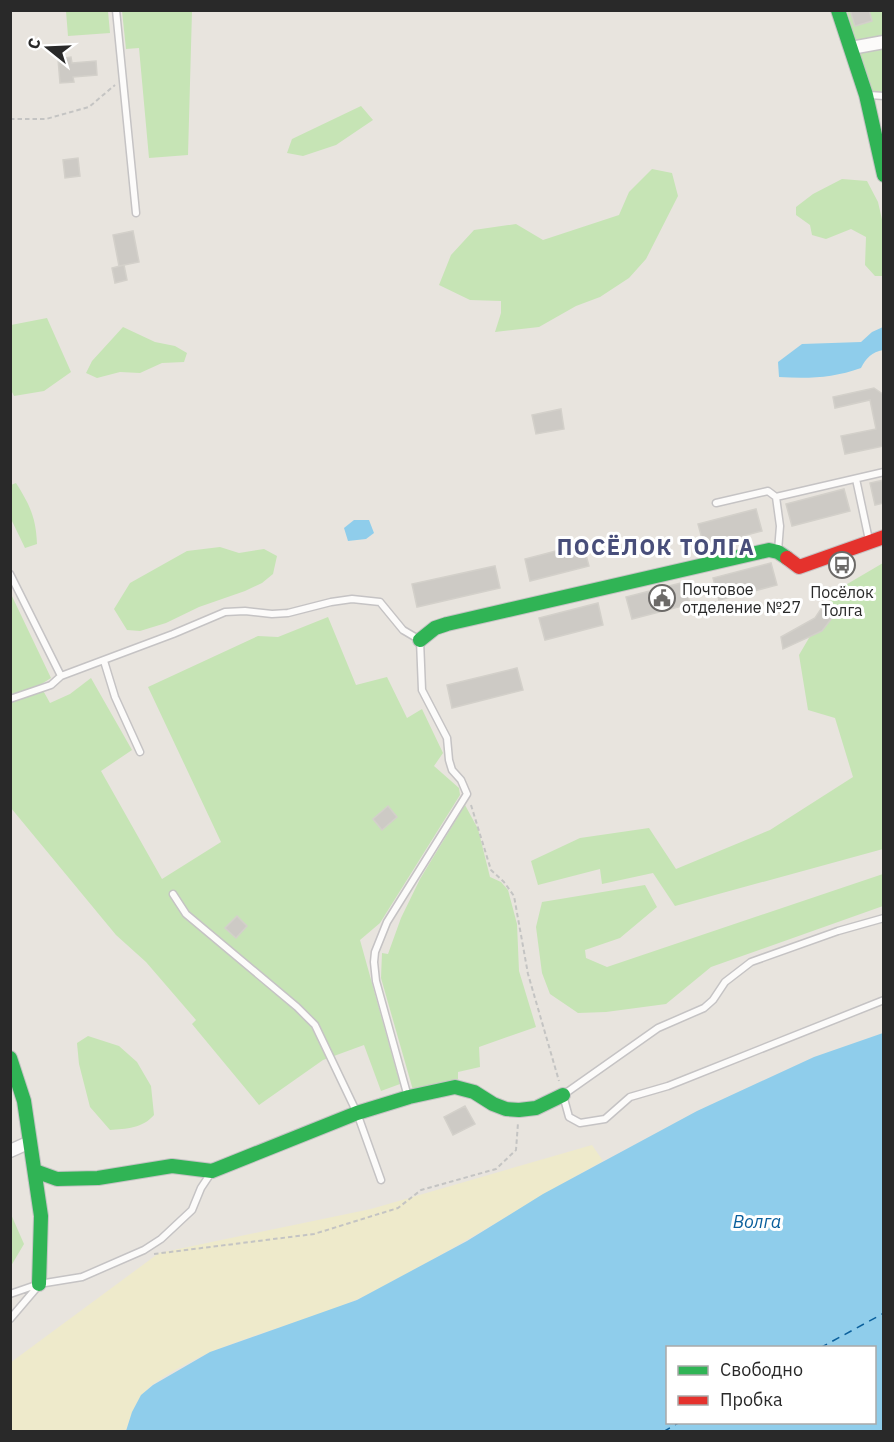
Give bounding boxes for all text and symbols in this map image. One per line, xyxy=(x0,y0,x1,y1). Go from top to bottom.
north arrow xyxy=(18,18,78,78)
text: С xyxy=(23,35,45,51)
district label: ПОСЁЛОК ТОЛГА xyxy=(557,532,755,561)
bus stop icon: Посёлок Толга xyxy=(827,550,857,580)
place label: Почтовое отделение №27 xyxy=(682,579,801,617)
place label: Посёлок Толга xyxy=(810,582,874,620)
public building icon: Почтовое отделение №27 xyxy=(647,583,677,613)
water label: Волга xyxy=(733,1210,781,1233)
legend xyxy=(666,1346,876,1424)
text: Свободно xyxy=(720,1358,803,1381)
text: Пробка xyxy=(720,1388,783,1411)

